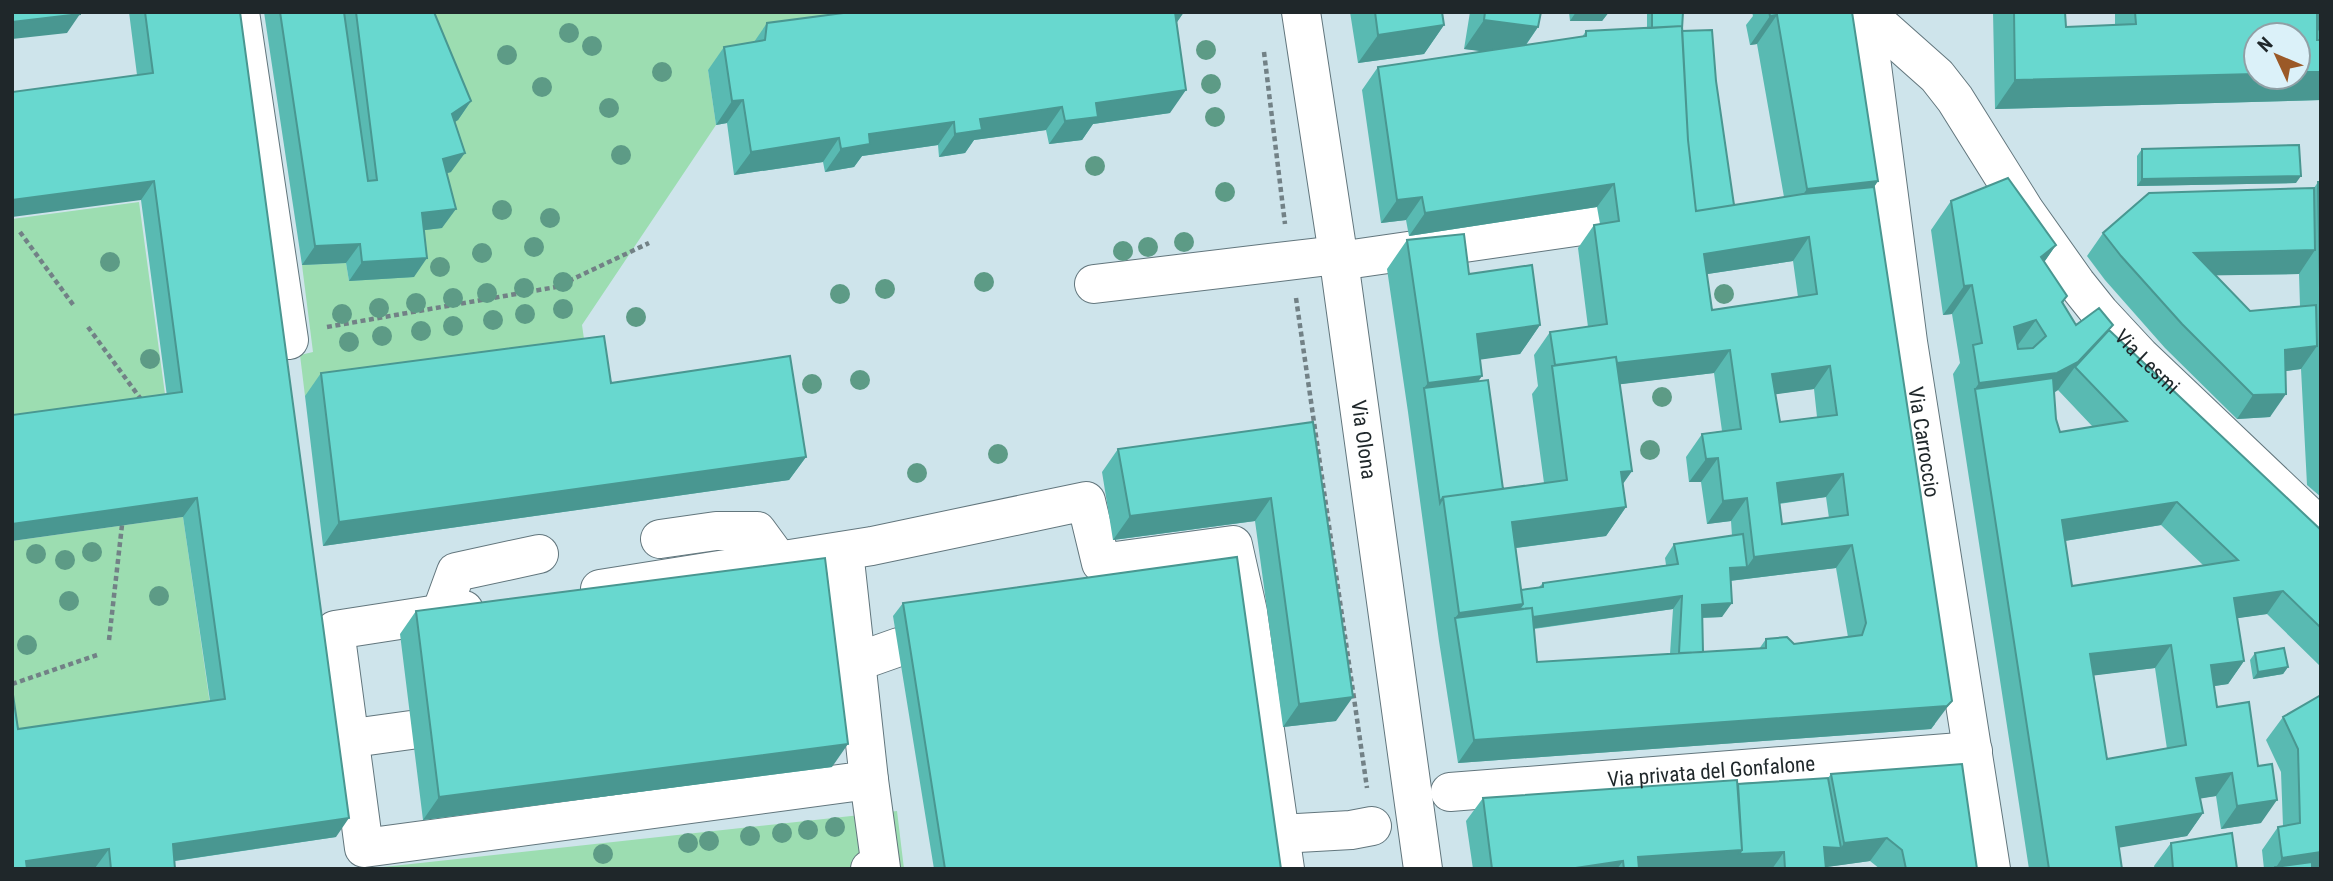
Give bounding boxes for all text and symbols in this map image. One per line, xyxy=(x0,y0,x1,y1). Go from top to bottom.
north arrow xyxy=(2242,21,2312,91)
text: N xyxy=(2253,32,2277,57)
street label: Via Lesmi xyxy=(2110,325,2184,399)
street label: Via Carroccio xyxy=(1903,385,1944,499)
street label: Via Olona xyxy=(1346,398,1381,481)
street label: Via privata del Gonfalone xyxy=(1606,751,1816,792)

